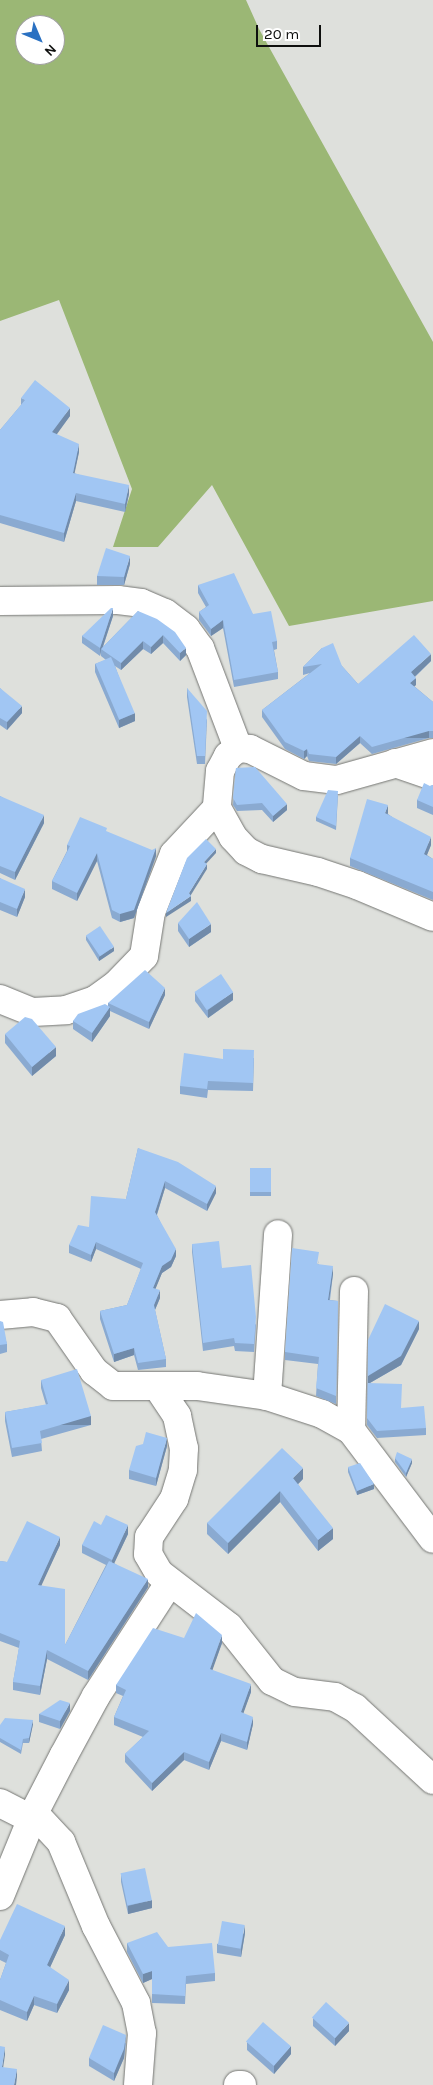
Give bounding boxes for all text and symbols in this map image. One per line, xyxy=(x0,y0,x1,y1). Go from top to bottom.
north arrow xyxy=(15,15,65,65)
scale bar xyxy=(258,15,323,47)
text: 20 m xyxy=(264,25,299,43)
text: N xyxy=(41,41,60,60)

